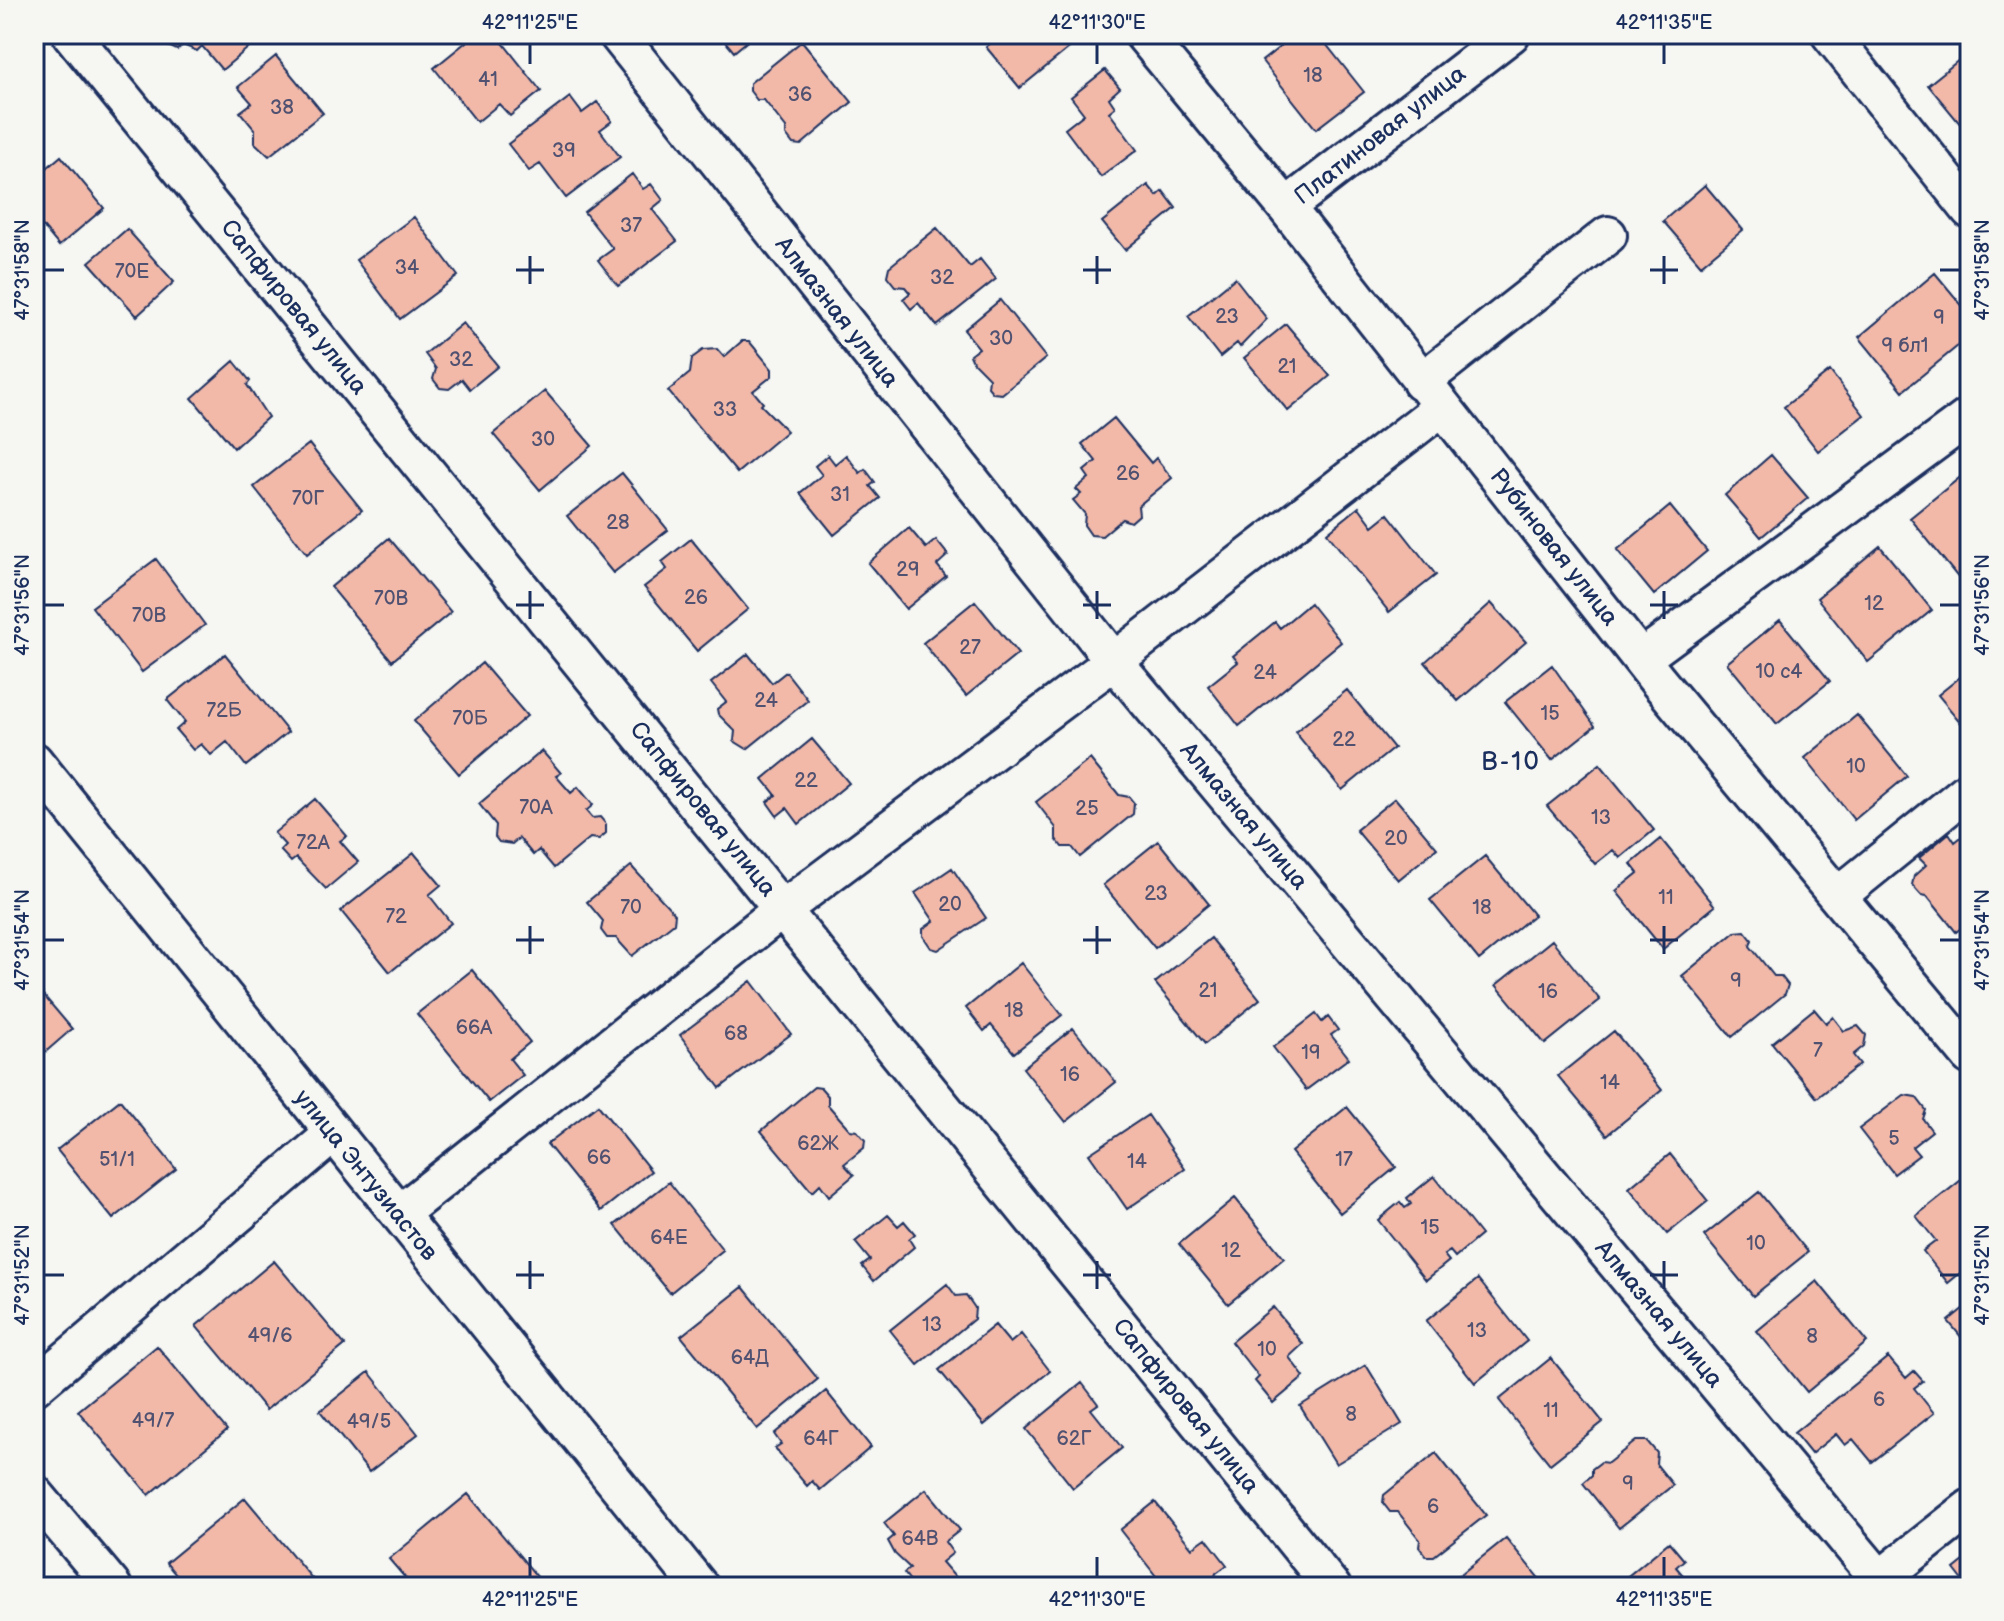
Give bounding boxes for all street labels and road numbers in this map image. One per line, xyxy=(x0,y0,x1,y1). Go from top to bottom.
street label: Платиновая улица xyxy=(1289,59,1471,211)
street label: Сапфировая улица xyxy=(215,214,373,400)
street label: Алмазная улица xyxy=(768,230,905,393)
street label: Рубиновая улица xyxy=(1484,462,1624,632)
street label: Сапфировая улица xyxy=(624,716,782,902)
street label: Алмазная улица xyxy=(1173,736,1314,896)
street label: улица Энтузиастов xyxy=(288,1084,444,1267)
street label: Алмазная улица xyxy=(1588,1234,1729,1394)
street label: Сапфировая улица xyxy=(1107,1313,1265,1499)

